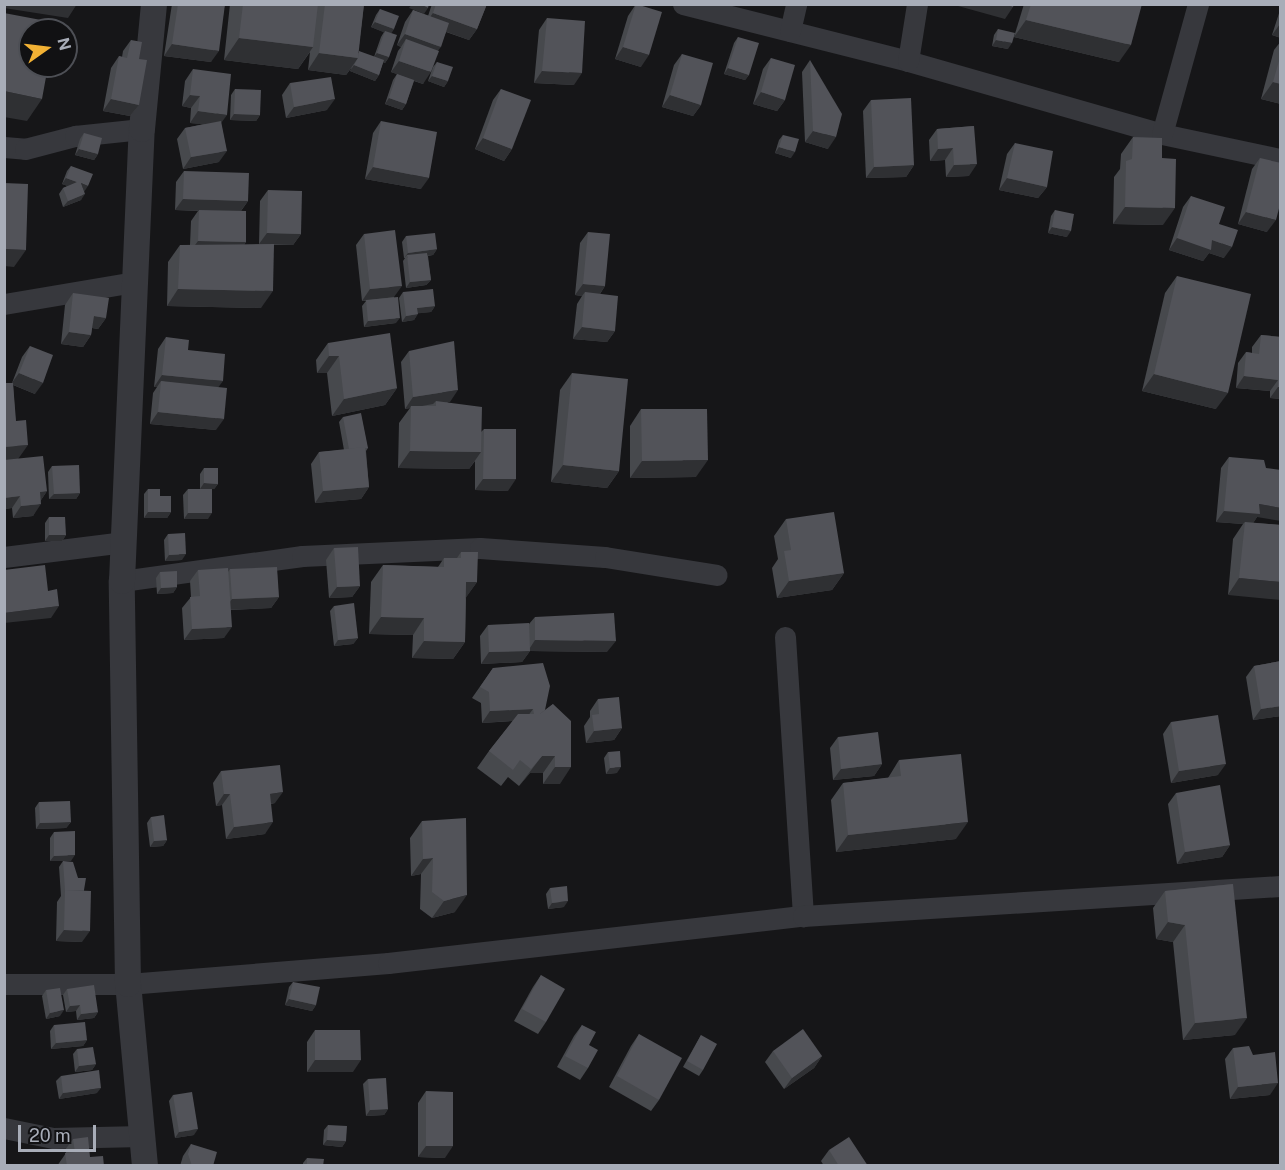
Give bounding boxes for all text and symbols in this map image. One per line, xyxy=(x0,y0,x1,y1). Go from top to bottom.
north arrow xyxy=(18,18,78,78)
text: N xyxy=(53,36,75,52)
scale bar xyxy=(21,1113,99,1151)
text: 20 m xyxy=(29,1125,71,1146)

